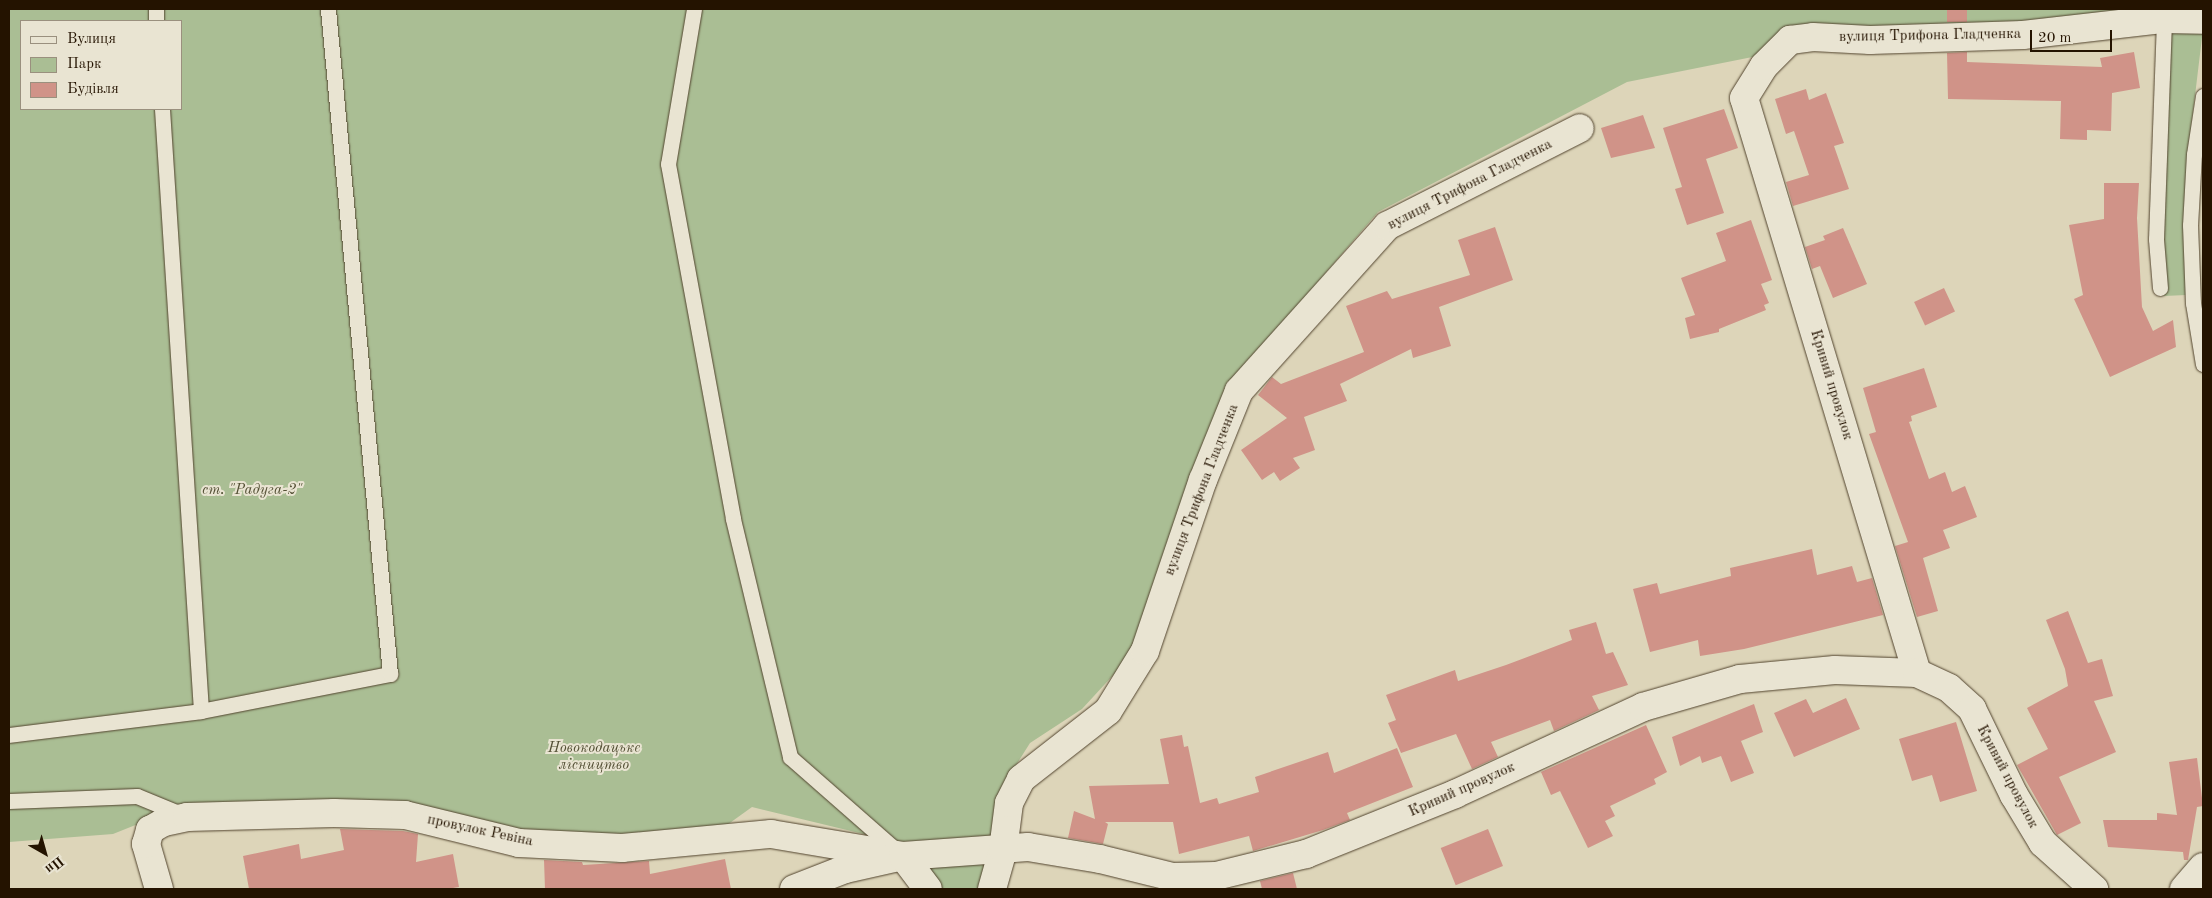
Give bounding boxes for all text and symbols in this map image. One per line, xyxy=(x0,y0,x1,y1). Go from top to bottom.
legend xyxy=(20,20,182,110)
scale bar xyxy=(2032,20,2114,52)
street label: вулиця Трифона Гладченка xyxy=(1839,25,2021,47)
text: 20 m xyxy=(2038,31,2072,46)
text: Вулиця xyxy=(67,32,116,47)
text: Парк xyxy=(67,57,102,72)
text: Будівля xyxy=(67,82,119,97)
street label: вулиця Трифона Гладченка xyxy=(1385,136,1555,234)
street label: Кривий провулок xyxy=(1806,328,1856,442)
street label: вулиця Трифона Гладченка xyxy=(1161,402,1243,578)
park label: ст. "Радуга-2" xyxy=(202,482,302,500)
street label: Кривий провулок xyxy=(1972,722,2042,832)
park label: Новокодацьке лісництво xyxy=(548,739,640,774)
street label: Кривий провулок xyxy=(1406,758,1518,822)
street label: провулок Ревіна xyxy=(425,811,535,851)
north arrow xyxy=(20,828,70,878)
text: Пн xyxy=(42,853,66,876)

